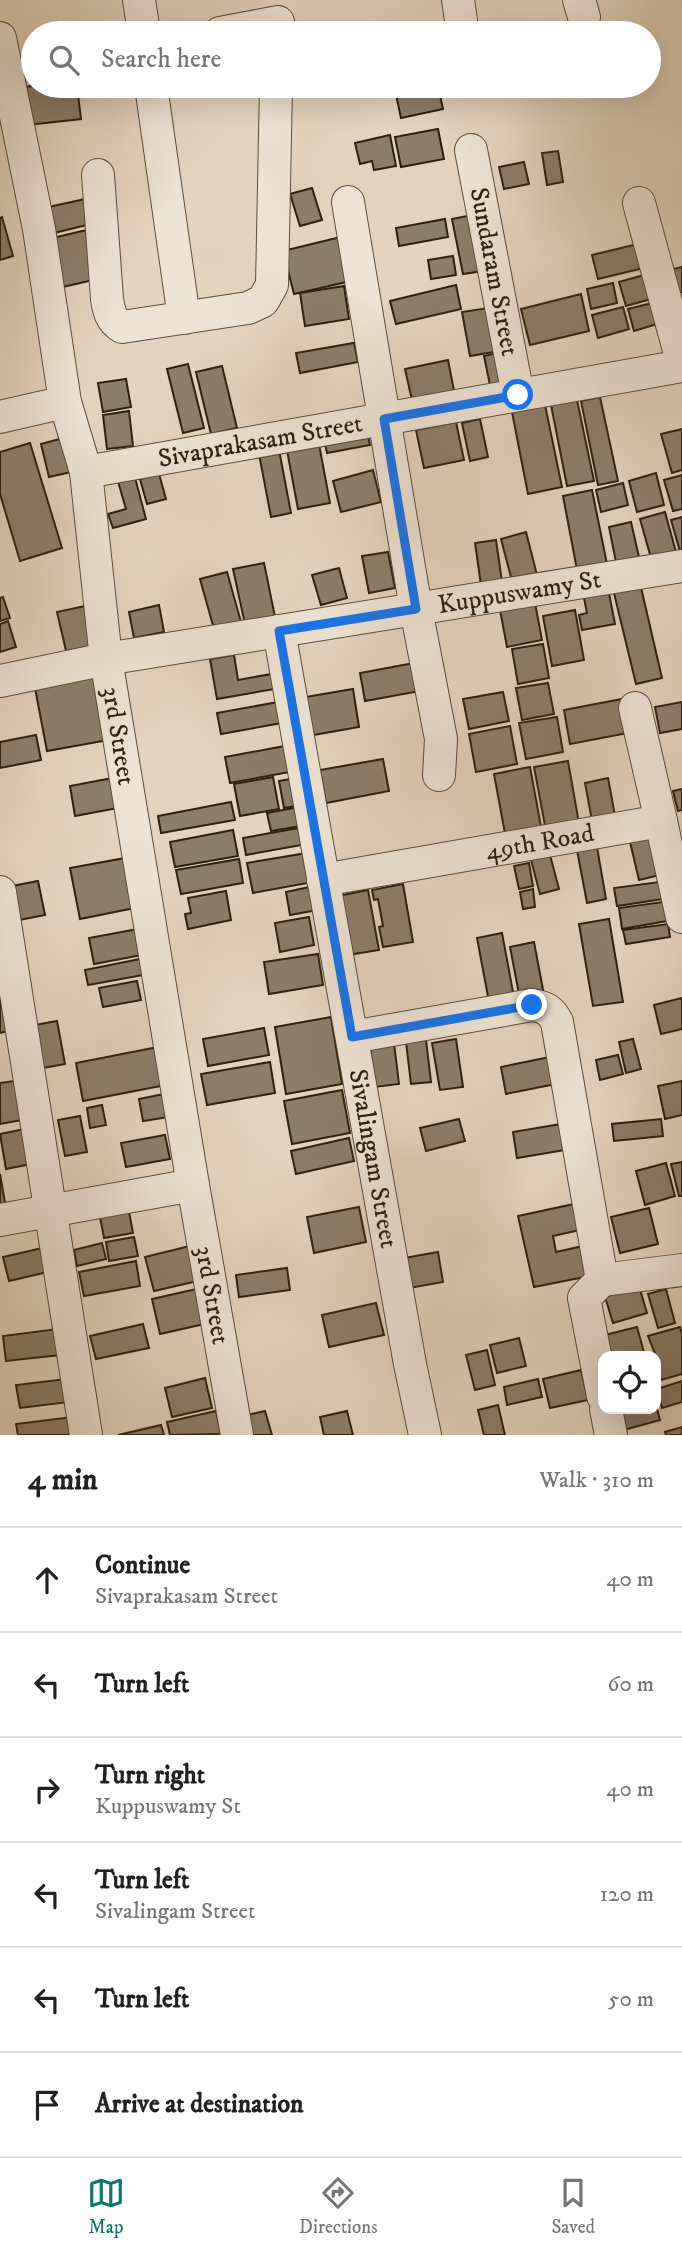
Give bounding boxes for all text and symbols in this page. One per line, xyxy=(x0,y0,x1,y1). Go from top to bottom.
search box xyxy=(21,21,661,98)
icon: search xyxy=(45,41,83,79)
text: Search here xyxy=(101,43,221,76)
street label: Sundaram Street xyxy=(462,185,527,359)
route start xyxy=(502,379,533,410)
street label: Sivaprakasam Street xyxy=(156,407,365,475)
street label: Kuppuswamy St xyxy=(435,563,603,622)
street label: 3rd Street xyxy=(94,684,143,788)
street label: 49th Road xyxy=(483,817,596,868)
route end xyxy=(516,989,547,1020)
street label: Sivalingam Street xyxy=(341,1066,405,1251)
street label: 3rd Street xyxy=(188,1243,237,1347)
map controls xyxy=(598,1351,661,1414)
button: locate xyxy=(598,1351,661,1414)
text: 4 min xyxy=(28,1462,98,1499)
text: Walk · 310 m xyxy=(539,1466,654,1495)
text: Continue xyxy=(95,1549,190,1582)
icon: ahead xyxy=(28,1561,66,1599)
text: 40 m xyxy=(606,1565,654,1594)
text: Sivaprakasam Street xyxy=(95,1582,278,1611)
icon: left xyxy=(28,1666,66,1704)
text: Turn left xyxy=(95,1668,189,1701)
text: 60 m xyxy=(607,1670,654,1699)
text: Turn right xyxy=(95,1759,205,1792)
icon: right xyxy=(28,1771,66,1809)
text: 40 m xyxy=(606,1775,654,1804)
text: Kuppuswamy St xyxy=(95,1792,241,1821)
text: Turn left xyxy=(95,1864,189,1897)
icon: left xyxy=(28,1876,66,1914)
text: 120 m xyxy=(600,1880,654,1909)
text: Sivalingam Street xyxy=(95,1897,255,1926)
icon: left xyxy=(28,1981,66,2019)
text: Turn left xyxy=(95,1983,189,2016)
text: 50 m xyxy=(608,1985,654,2014)
icon: arrive xyxy=(28,2086,66,2124)
text: Arrive at destination xyxy=(95,2088,304,2121)
tab: Map xyxy=(87,2174,125,2239)
tab: Directions xyxy=(299,2174,378,2239)
tab: Saved xyxy=(551,2174,595,2239)

